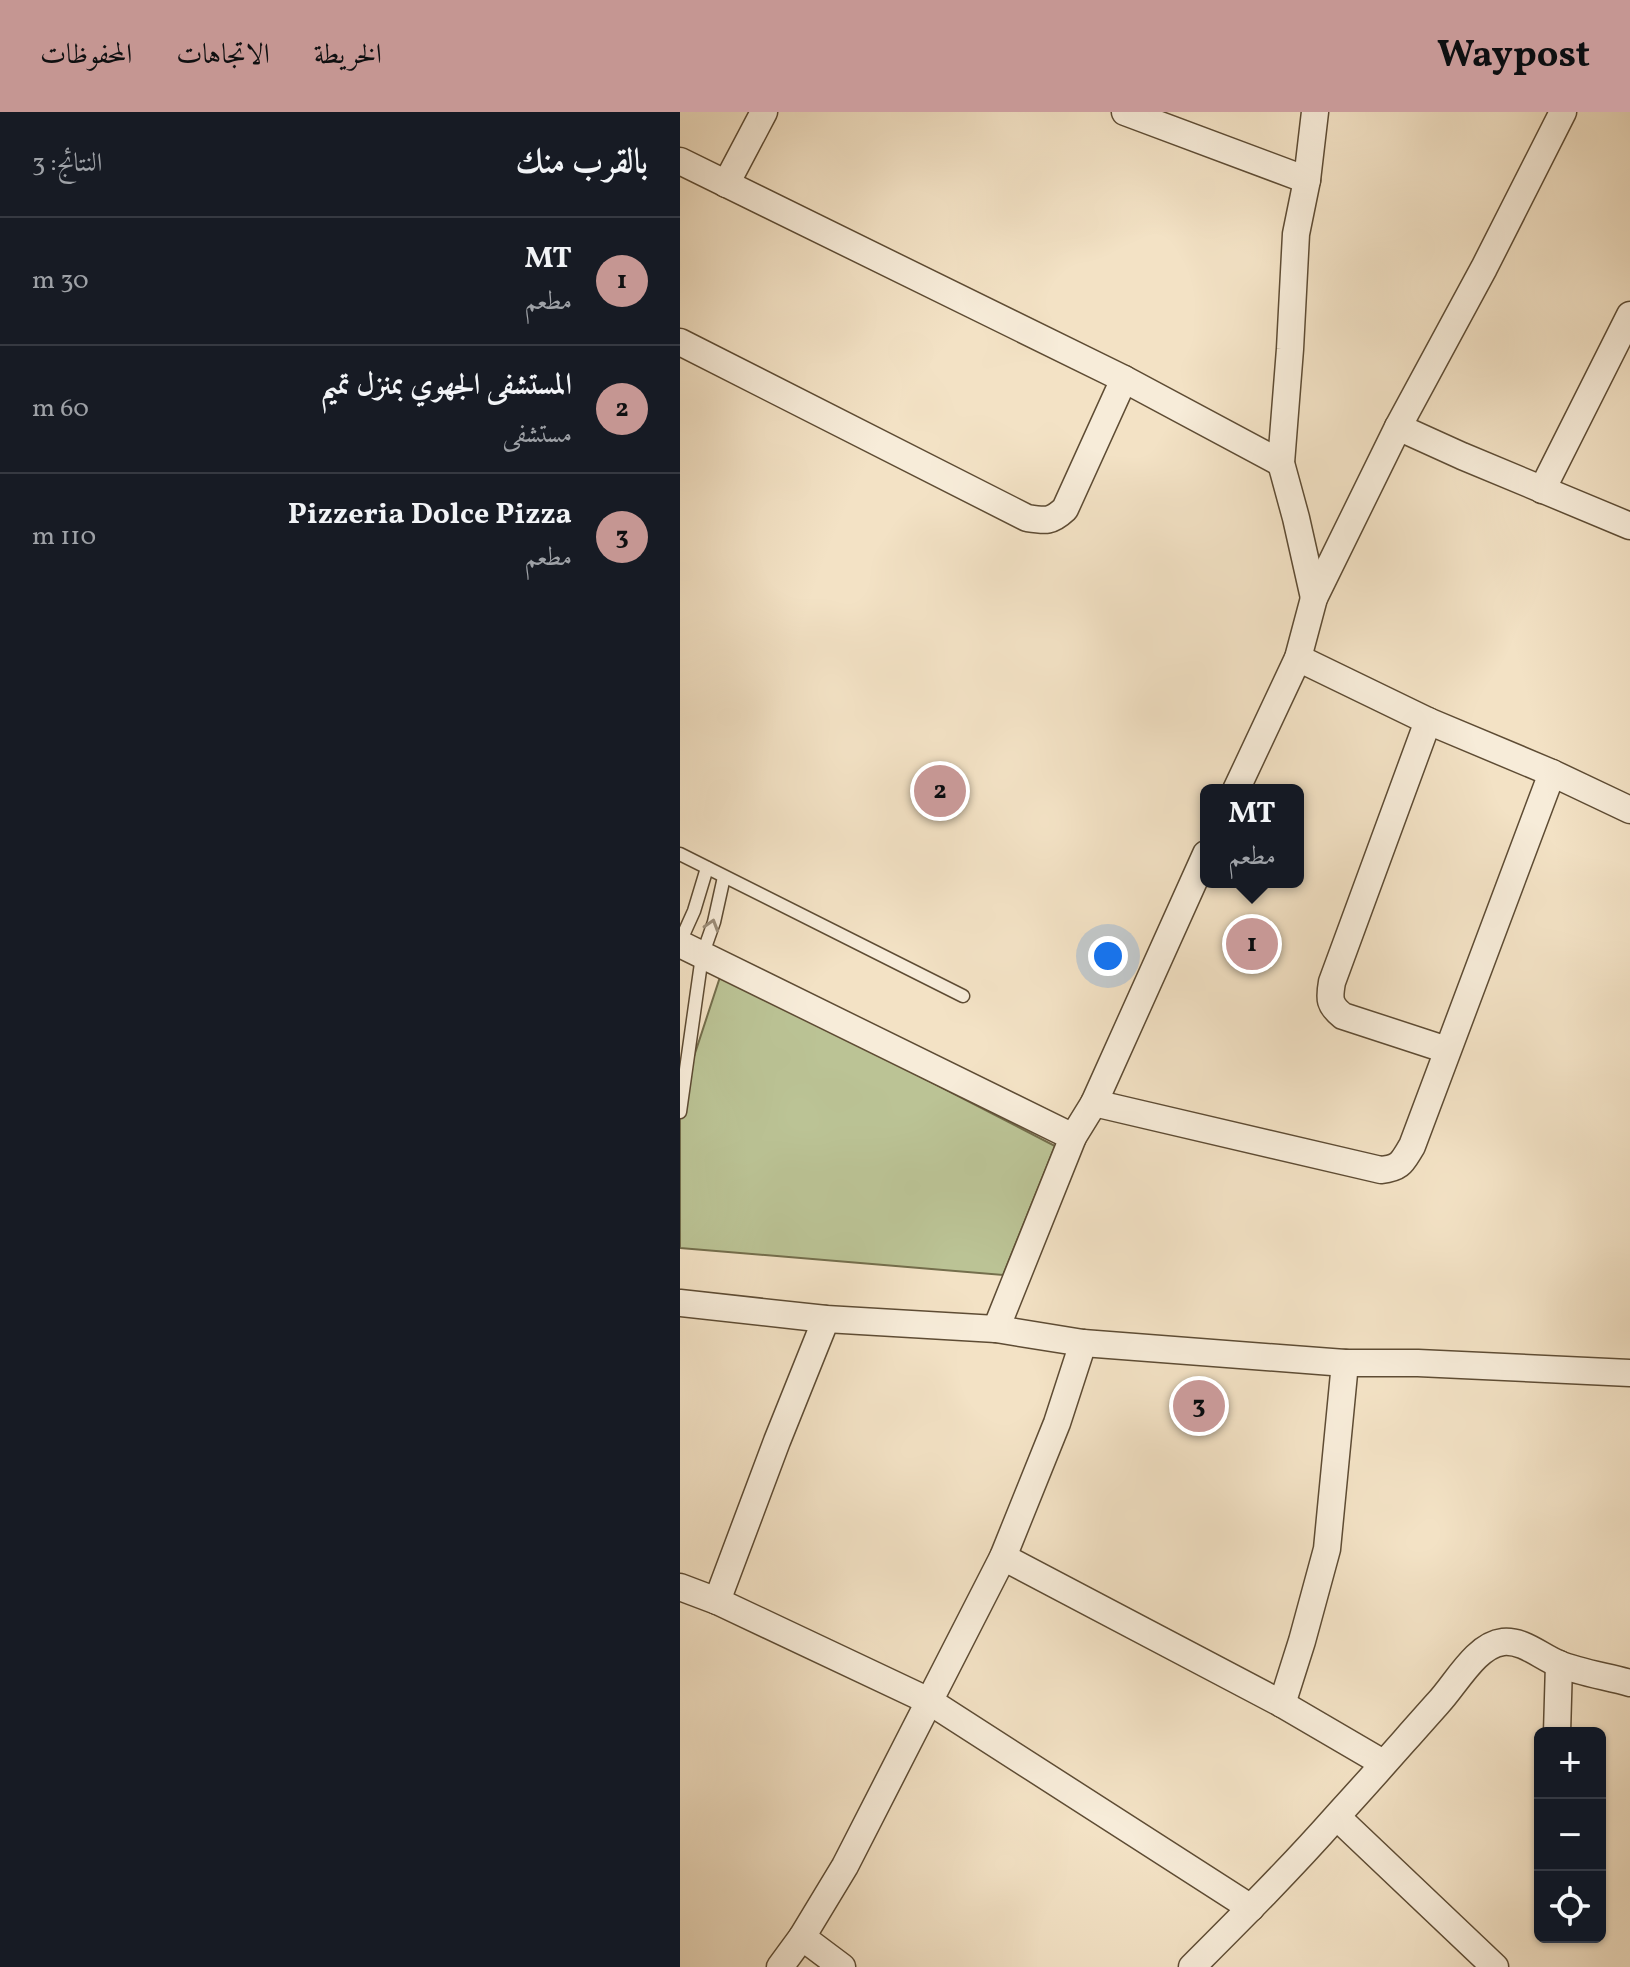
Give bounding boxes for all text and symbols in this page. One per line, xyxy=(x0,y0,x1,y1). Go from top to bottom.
text: Waypost xyxy=(1437,30,1590,83)
text: المحفوظات xyxy=(40,36,132,75)
text: الاتجاهات xyxy=(176,36,270,75)
text: الخريطة xyxy=(314,36,382,75)
text: بالقرب منك xyxy=(516,140,648,187)
text: النتائج: 3 xyxy=(32,146,102,182)
text: MT xyxy=(524,238,572,280)
text: 30 m xyxy=(32,263,89,299)
text: 1 xyxy=(617,263,627,299)
text: مطعم xyxy=(524,284,572,320)
text: المستشفى الجهوي بمنزل تميم xyxy=(320,365,572,407)
text: 60 m xyxy=(32,391,89,427)
text: 2 xyxy=(615,391,629,427)
text: مستشفى xyxy=(503,417,572,453)
text: Pizzeria Dolce Pizza xyxy=(288,494,572,536)
text: 110 m xyxy=(32,519,96,555)
text: 3 xyxy=(615,519,629,555)
text: مطعم xyxy=(524,540,572,576)
pin: 2 xyxy=(914,761,966,821)
popup xyxy=(1200,784,1304,888)
text: MT xyxy=(1228,793,1276,835)
text: مطعم xyxy=(1228,839,1276,875)
pin: 1 xyxy=(1226,914,1278,974)
one-way arrow xyxy=(703,919,719,933)
your location xyxy=(1088,936,1128,976)
pin: 3 xyxy=(1173,1376,1225,1436)
map controls xyxy=(1534,1727,1606,1943)
button: + xyxy=(1534,1727,1606,1799)
button: − xyxy=(1534,1799,1606,1871)
button: locate xyxy=(1534,1871,1606,1943)

